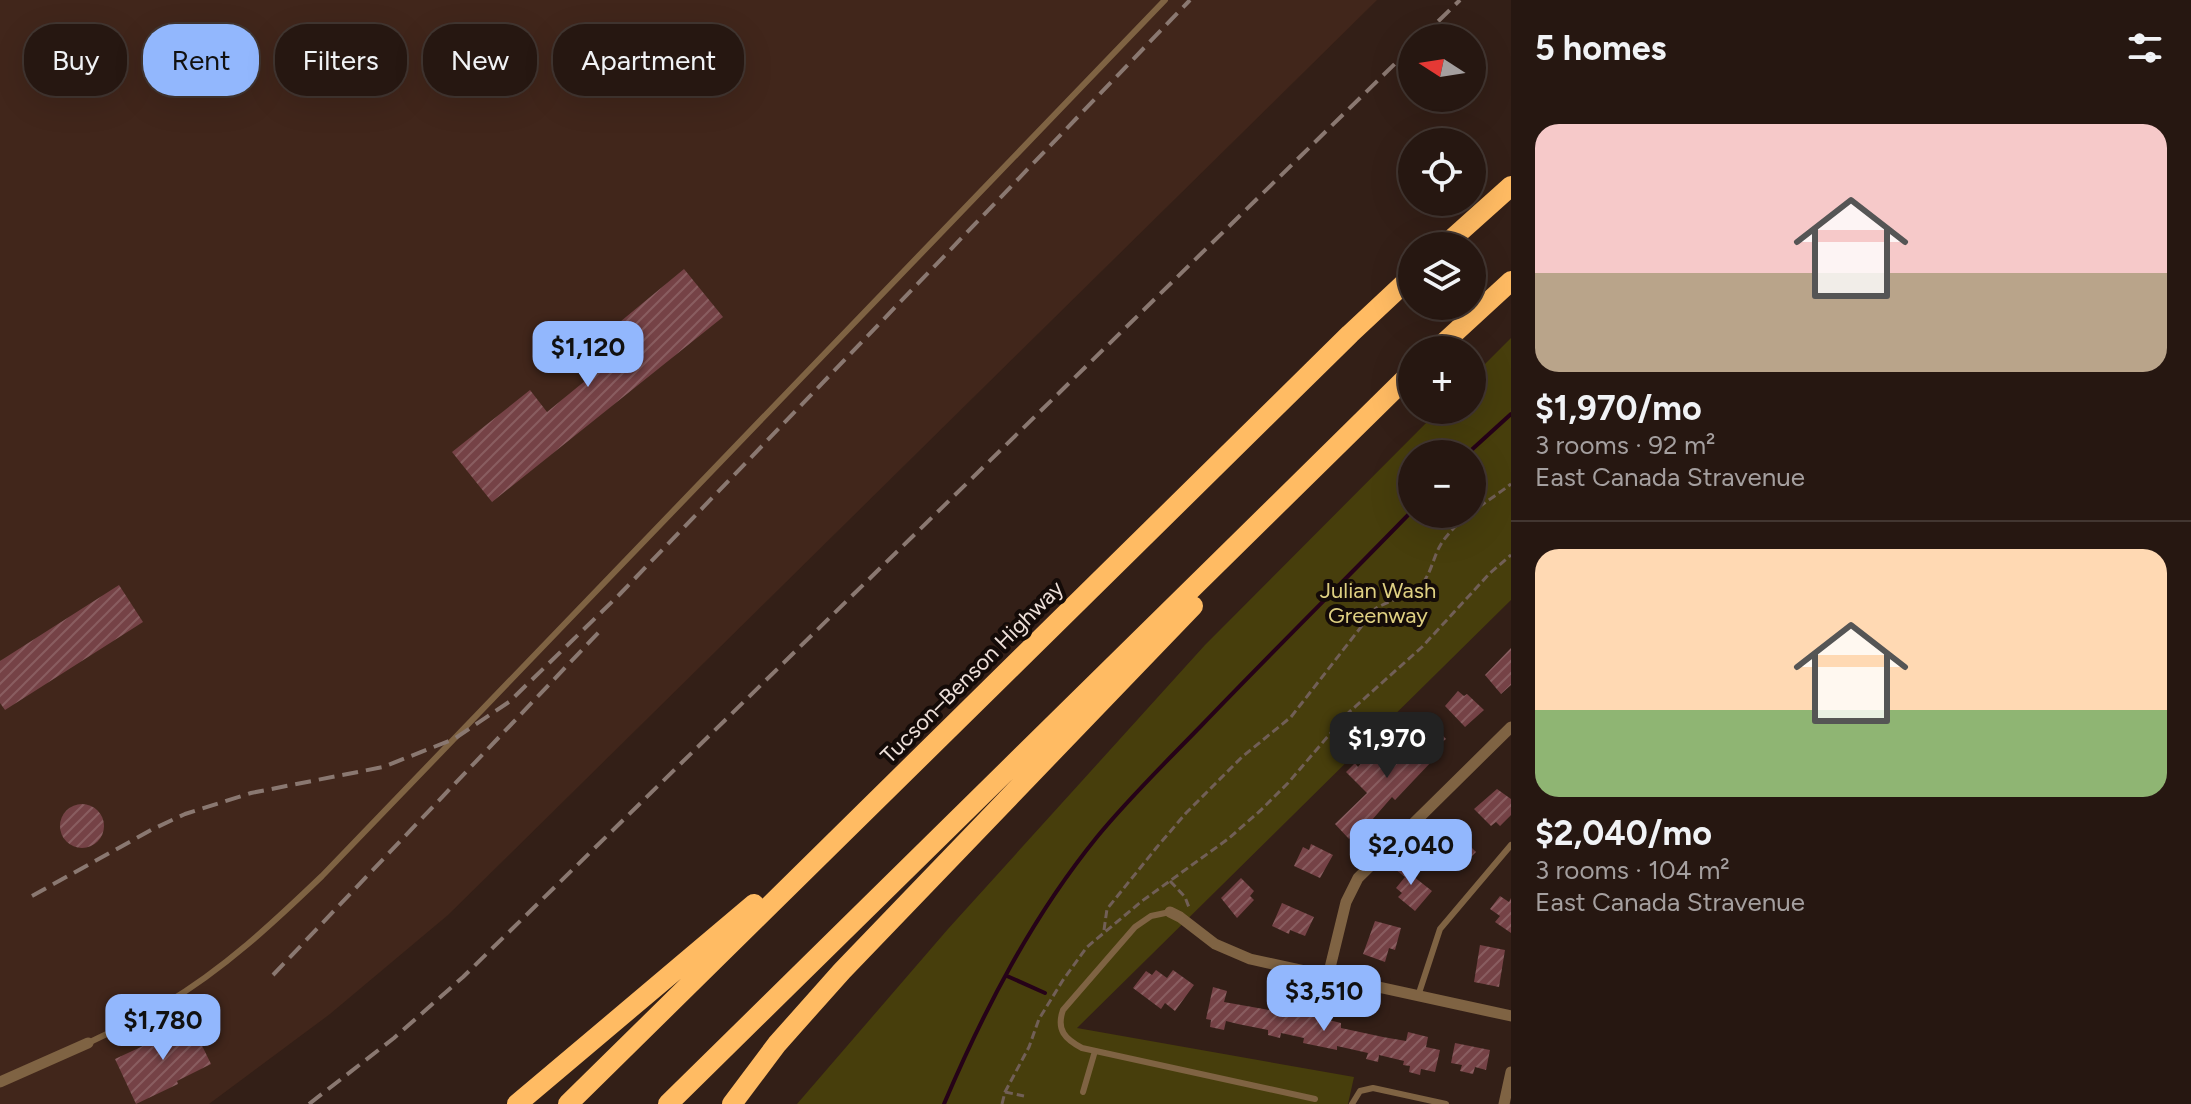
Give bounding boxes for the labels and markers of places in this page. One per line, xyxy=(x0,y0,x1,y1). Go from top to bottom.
pin: $1,120 xyxy=(523,321,653,389)
pin: $1,970 xyxy=(1322,712,1452,780)
pin: $2,040 xyxy=(1346,819,1476,887)
pin: $3,510 xyxy=(1259,965,1389,1033)
pin: $1,780 xyxy=(98,994,228,1062)

